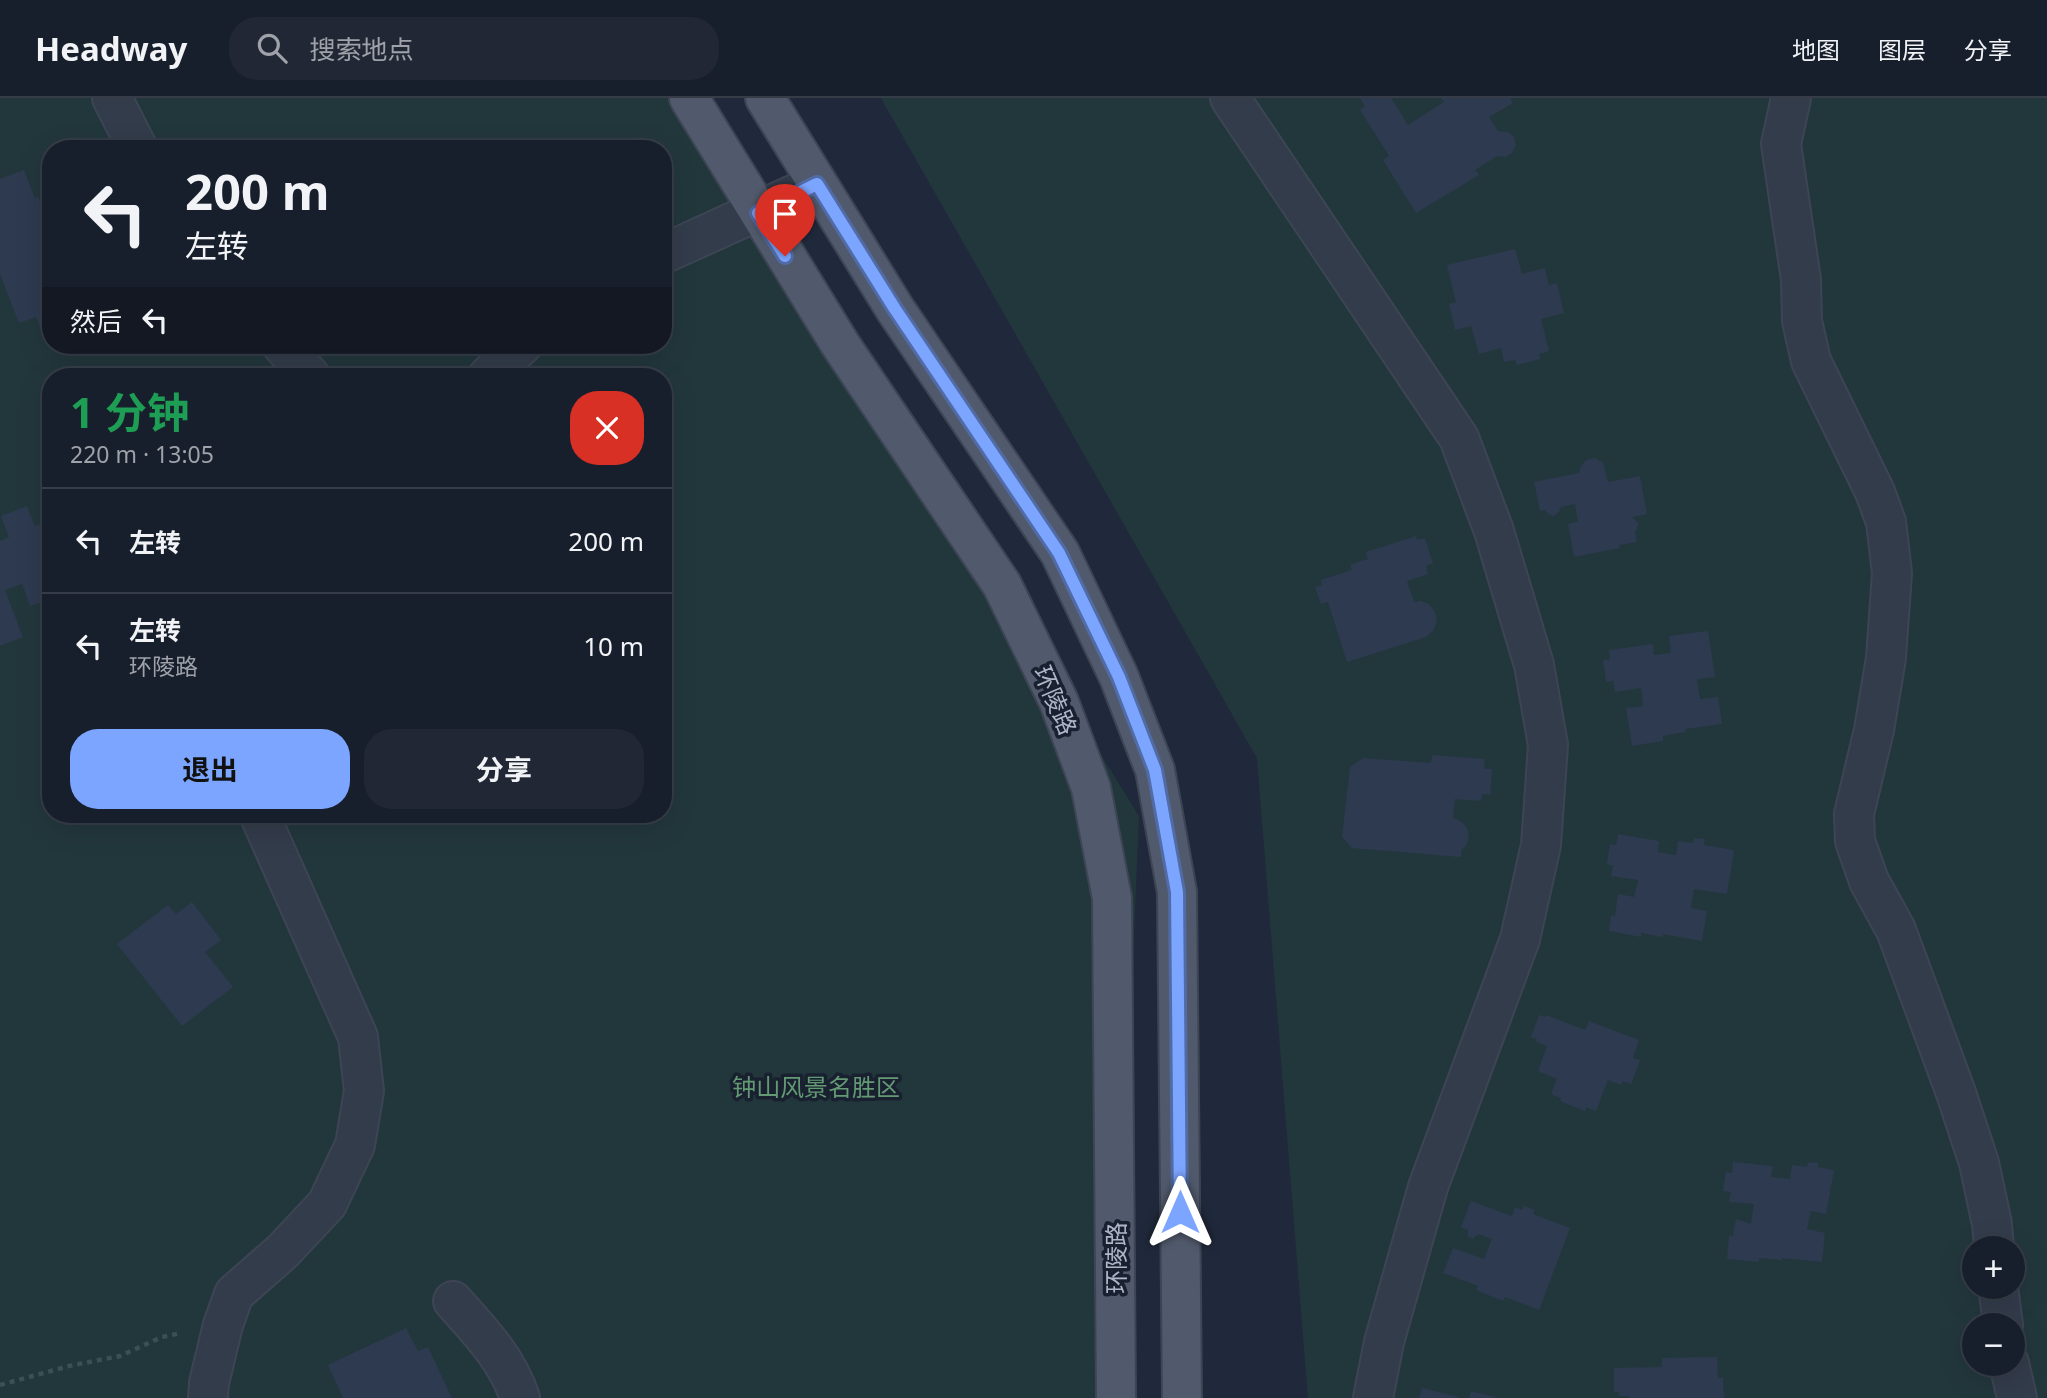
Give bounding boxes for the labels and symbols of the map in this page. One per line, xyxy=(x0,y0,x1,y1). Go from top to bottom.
pin xyxy=(755,184,815,256)
street label: 环陵路 xyxy=(1027,660,1085,740)
park label: 钟山风景名胜区 xyxy=(732,1070,900,1103)
position arrow xyxy=(1143,1175,1217,1249)
street label: 环陵路 xyxy=(1099,1222,1132,1294)

